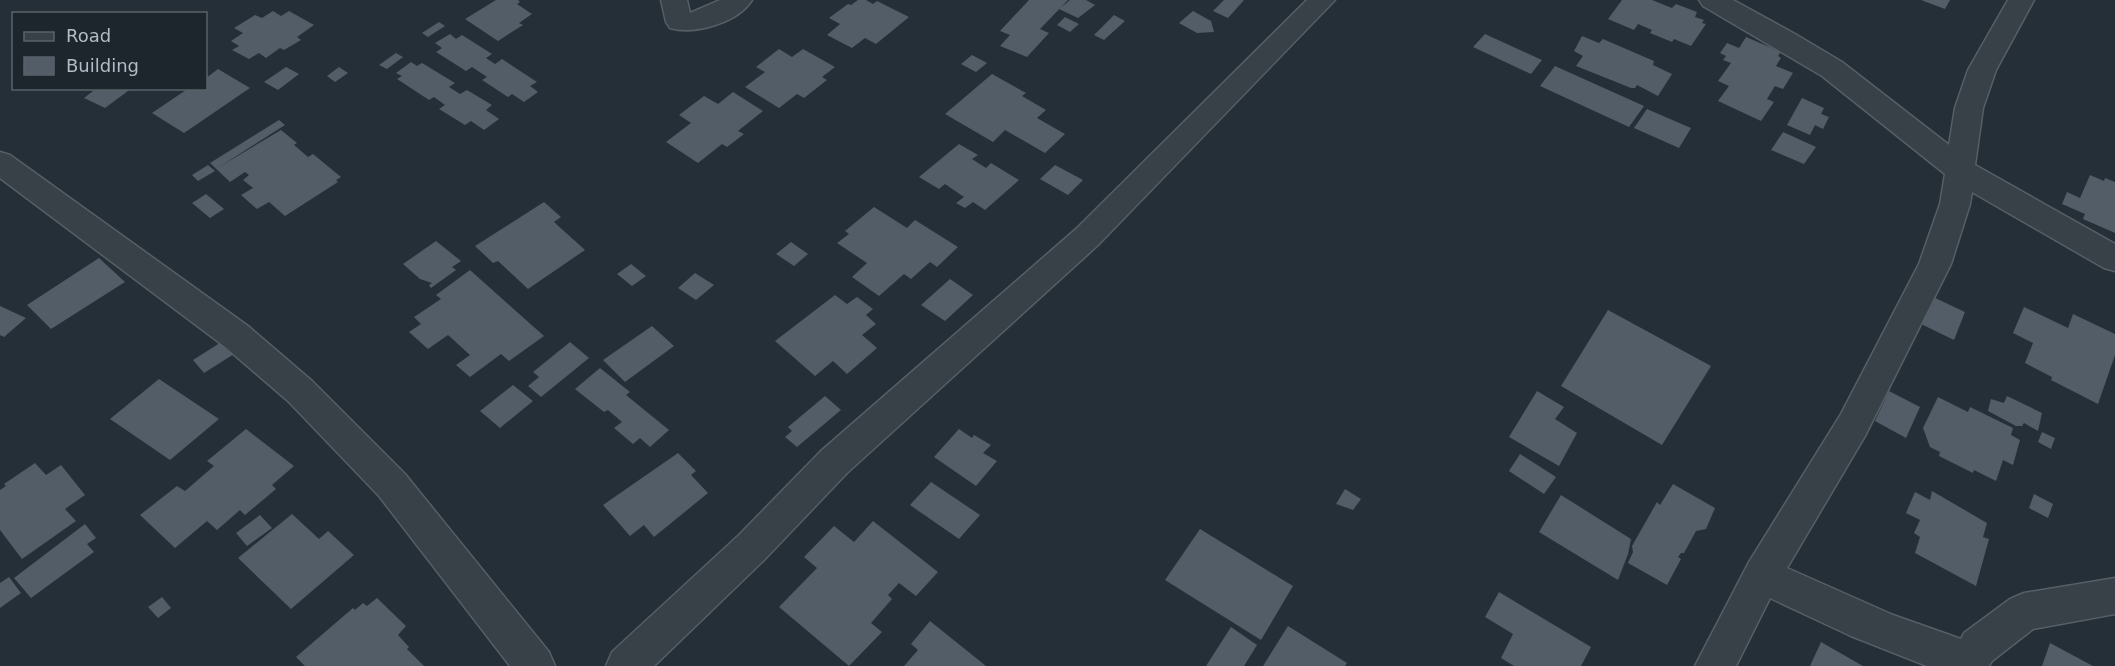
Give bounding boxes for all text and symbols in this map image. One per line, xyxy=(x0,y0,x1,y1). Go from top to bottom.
legend xyxy=(12,12,207,90)
text: Road xyxy=(66,25,111,46)
text: Building xyxy=(66,55,139,76)

